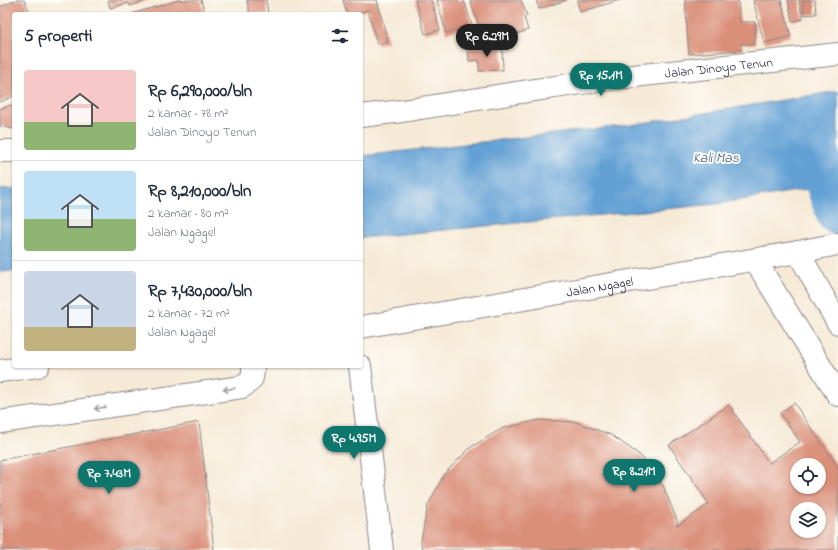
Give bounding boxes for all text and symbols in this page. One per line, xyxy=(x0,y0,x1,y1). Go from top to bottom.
text: 5 properti xyxy=(24,24,92,49)
pin: Rp 6.29M xyxy=(446,24,528,58)
icon: filters xyxy=(329,25,351,47)
text: Rp 6.29M xyxy=(465,27,509,46)
street label: Jalan Dinoyo Tenun xyxy=(664,53,774,84)
pin: Rp 15.1M xyxy=(560,63,642,97)
text: Rp 15.1M xyxy=(579,66,623,85)
text: Rp 6,290,000/bln xyxy=(148,79,252,104)
icon: home xyxy=(56,86,104,134)
text: 2 kamar · 78 m² xyxy=(148,104,228,123)
text: Jalan Dinoyo Tenun xyxy=(148,123,256,142)
water label: Kali Mas xyxy=(693,148,740,169)
text: Rp 8,210,000/bln xyxy=(148,179,251,204)
icon: home xyxy=(56,187,104,235)
text: 2 kamar · 80 m² xyxy=(148,204,229,223)
text: Jalan Ngagel xyxy=(148,223,216,242)
street label: Jalan Ngagel xyxy=(565,272,635,303)
text: Rp 7,430,000/bln xyxy=(148,279,252,304)
icon: home xyxy=(56,287,104,335)
text: 2 kamar · 72 m² xyxy=(148,304,230,323)
text: Jalan Ngagel xyxy=(148,323,216,342)
one-way arrow xyxy=(223,385,236,393)
one-way arrow xyxy=(94,404,107,412)
pin: Rp 4.95M xyxy=(313,426,395,460)
text: Rp 4.95M xyxy=(332,429,376,448)
map controls xyxy=(790,458,826,538)
button: locate xyxy=(790,458,826,494)
pin: Rp 8.21M xyxy=(593,459,675,493)
pin: Rp 7.43M xyxy=(68,461,150,495)
text: Rp 8.21M xyxy=(612,462,656,481)
text: Rp 7.43M xyxy=(87,464,131,483)
button: layers xyxy=(790,502,826,538)

